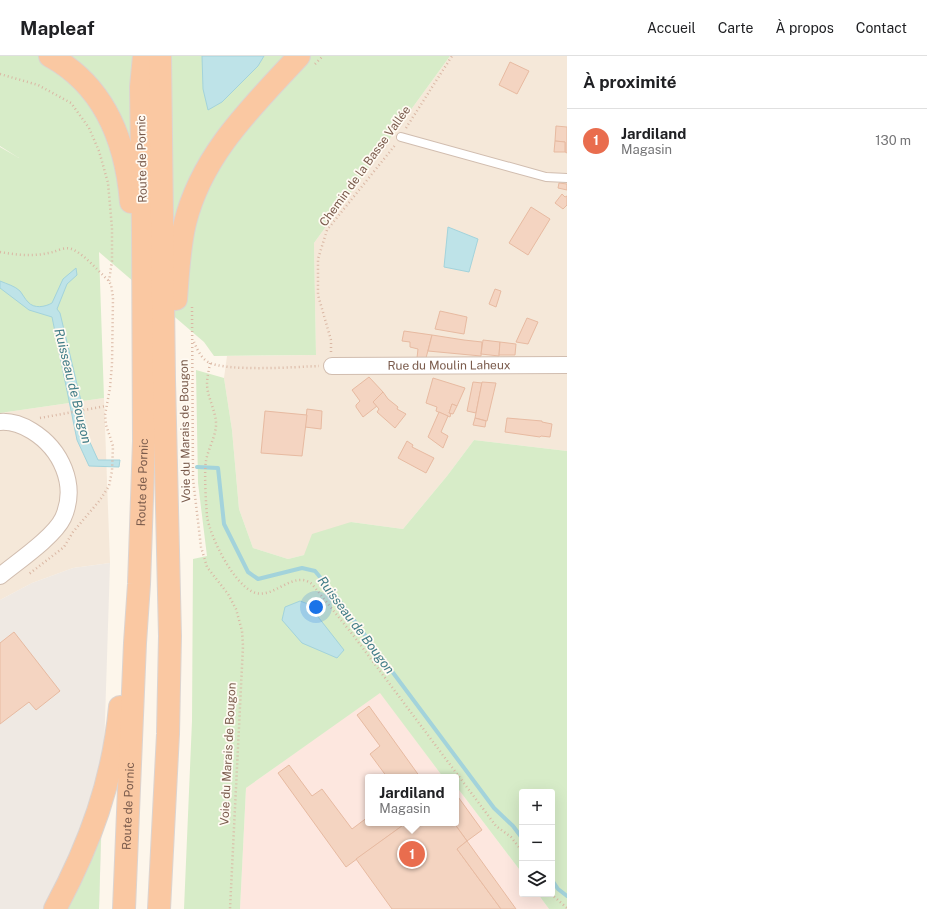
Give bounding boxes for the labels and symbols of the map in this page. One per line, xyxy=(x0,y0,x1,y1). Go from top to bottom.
street label: Chemin de la Basse Vallée xyxy=(317,103,414,229)
street label: Route de Pornic xyxy=(134,115,150,203)
water label: Ruisseau de Bougon xyxy=(51,327,95,445)
street label: Rue du Moulin Laheux xyxy=(387,358,511,373)
street label: Voie du Marais de Bougon xyxy=(177,359,193,503)
street label: Route de Pornic xyxy=(134,438,151,527)
water label: Ruisseau de Bougon xyxy=(315,573,397,677)
your location xyxy=(306,597,326,617)
street label: Voie du Marais de Bougon xyxy=(217,682,239,826)
street label: Route de Pornic xyxy=(119,762,137,850)
pin: 1 xyxy=(399,839,425,869)

